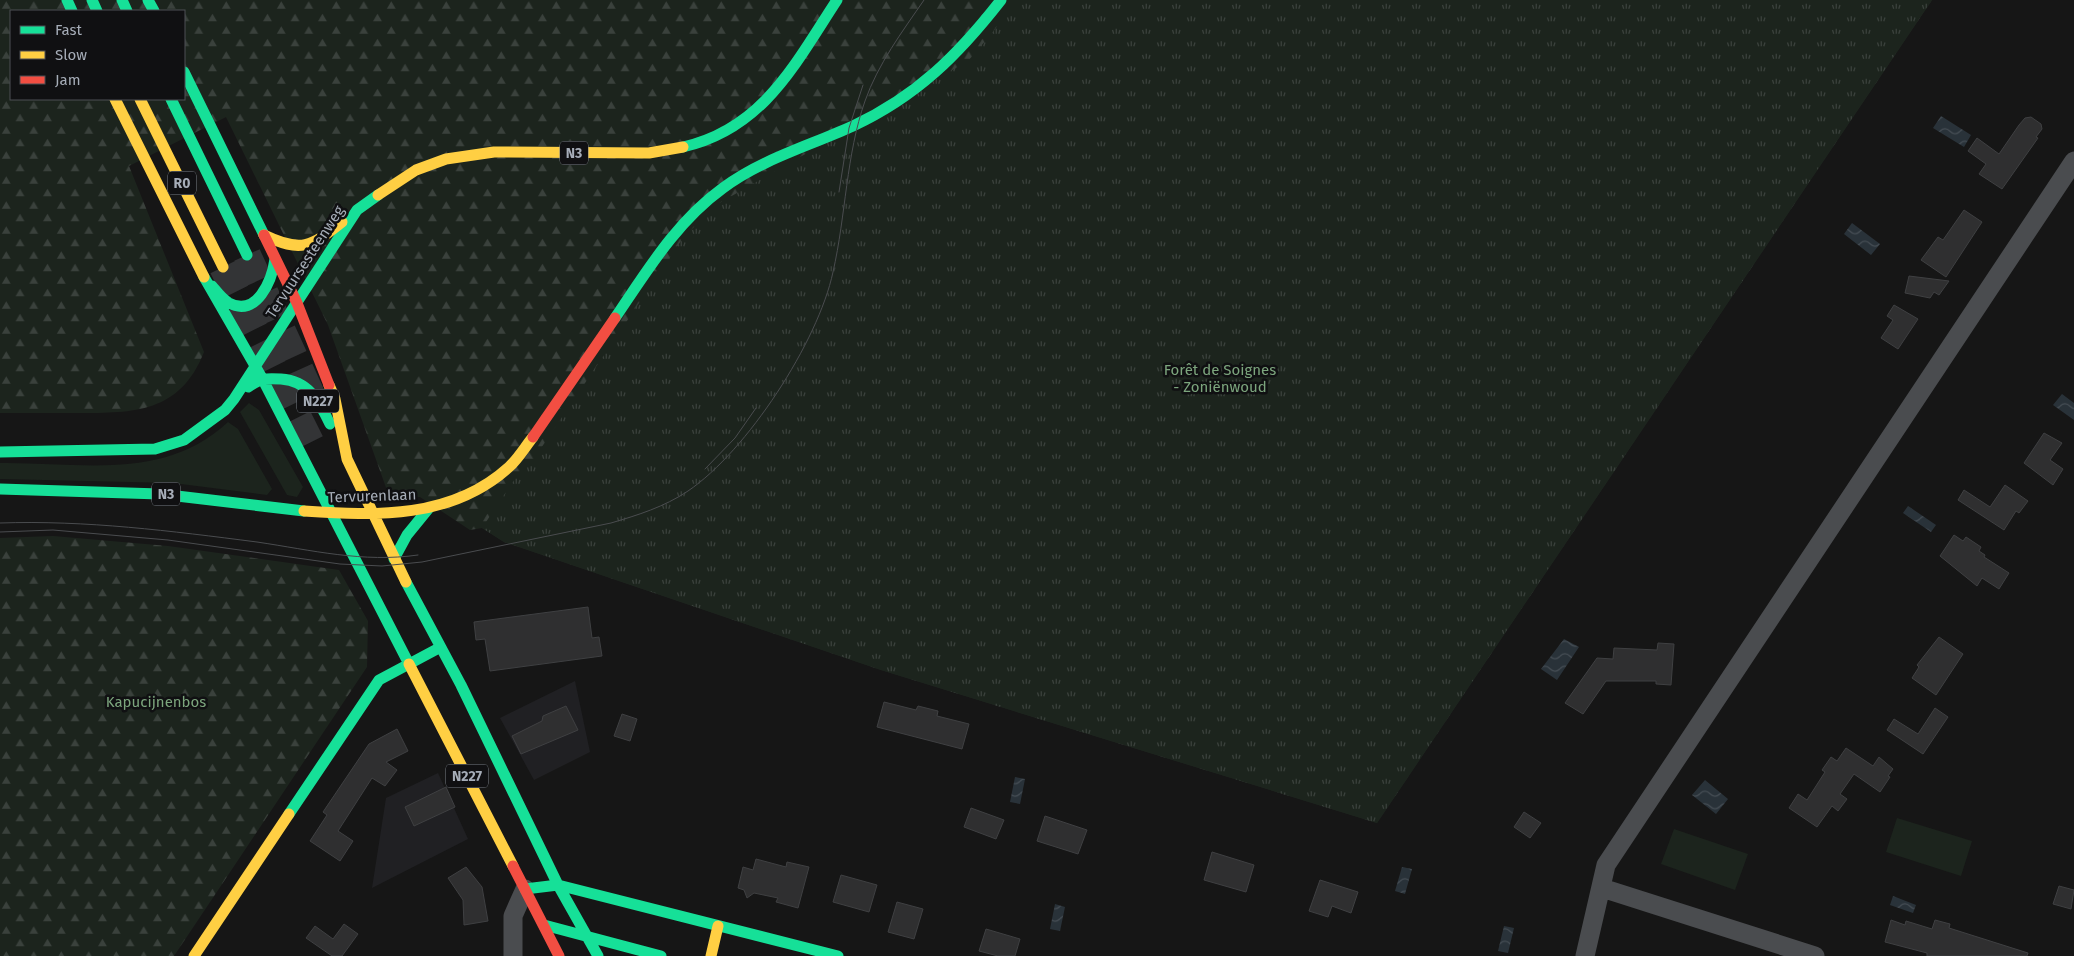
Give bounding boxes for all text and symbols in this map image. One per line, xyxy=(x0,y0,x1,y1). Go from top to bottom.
legend xyxy=(10,10,185,100)
text: Fast xyxy=(55,21,82,39)
text: Slow xyxy=(55,46,87,64)
text: Jam xyxy=(55,71,81,89)
road number: N3 xyxy=(560,142,588,164)
road number: R0 xyxy=(168,172,196,194)
street label: Tervuursesteenweg xyxy=(262,202,348,322)
park label: Forêt de Soignes - Zoniënwoud xyxy=(1164,361,1276,396)
road number: N227 xyxy=(297,390,339,412)
road number: N3 xyxy=(152,482,180,506)
street label: Tervurenlaan xyxy=(327,485,417,507)
park label: Kapucijnenbos xyxy=(106,693,206,711)
road number: N227 xyxy=(446,764,488,788)

